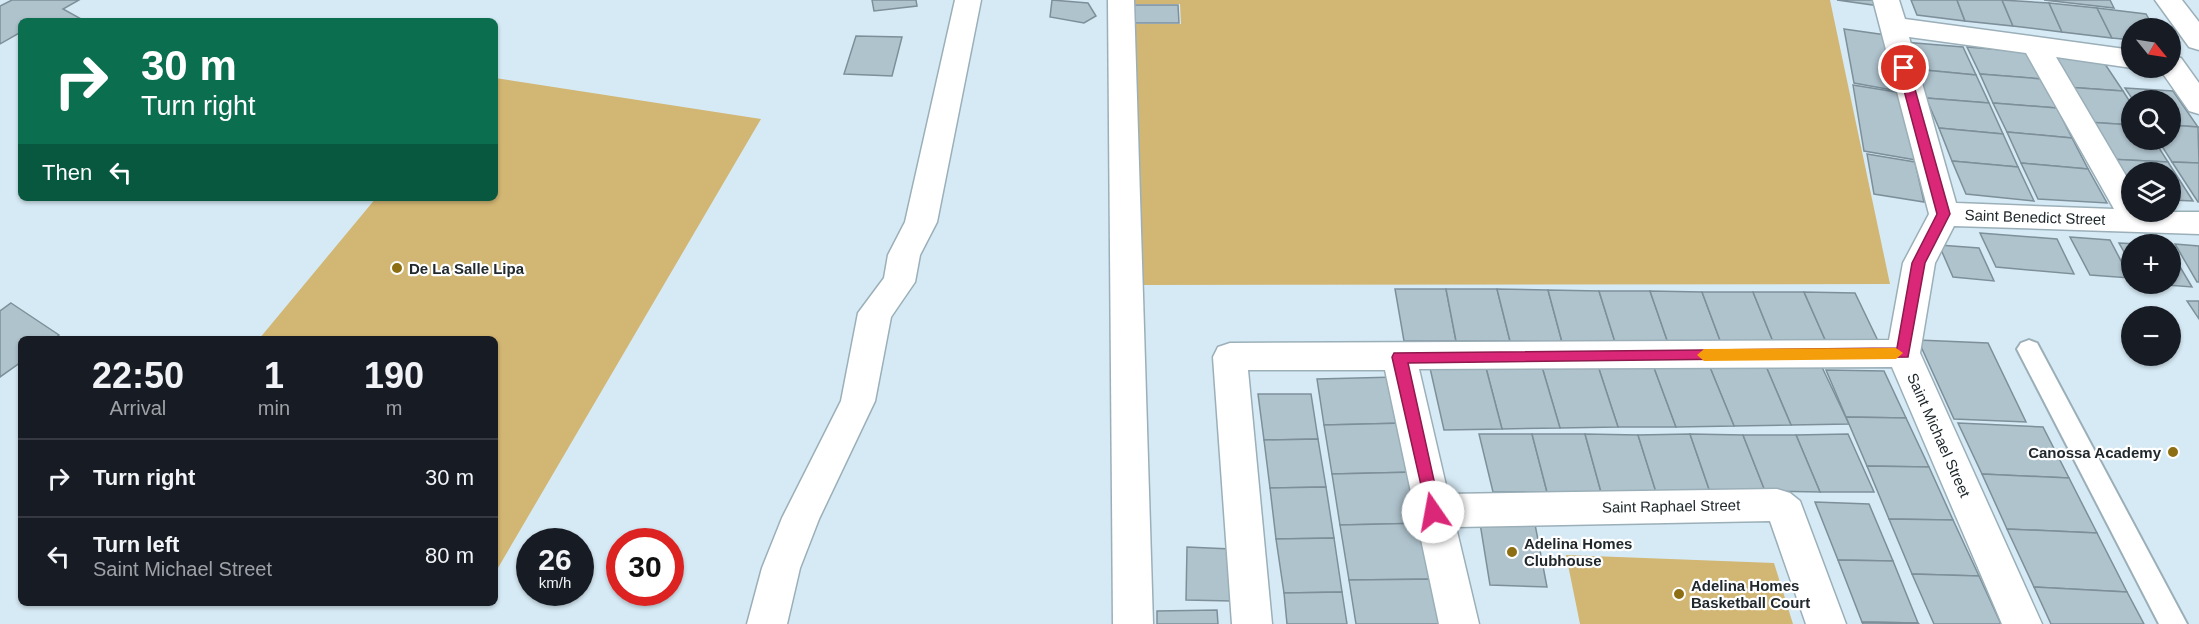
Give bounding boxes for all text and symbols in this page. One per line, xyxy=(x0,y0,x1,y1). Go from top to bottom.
north arrow xyxy=(2121,18,2181,78)
map controls xyxy=(2121,18,2181,366)
icon: right xyxy=(42,42,120,120)
text: 30 m xyxy=(141,42,237,89)
pin xyxy=(1878,42,1929,93)
icon: arrive xyxy=(1887,51,1920,84)
button: search xyxy=(2121,90,2181,150)
text: Turn right xyxy=(141,91,256,121)
icon: left xyxy=(104,156,137,189)
text: Then xyxy=(42,160,92,185)
button: layers xyxy=(2121,162,2181,222)
street label: Saint Benedict Street xyxy=(1964,206,2107,228)
button: + xyxy=(2121,234,2181,294)
place label: De La Salle Lipa xyxy=(409,260,525,277)
marker: De La Salle Lipa xyxy=(390,261,404,275)
button: − xyxy=(2121,306,2181,366)
text: 22:50 xyxy=(92,355,184,396)
text: 1 xyxy=(264,355,284,396)
text: 190 xyxy=(364,355,424,396)
street label: Saint Michael Street xyxy=(1904,370,1974,501)
text: Arrival xyxy=(110,397,166,419)
text: min xyxy=(258,397,290,419)
text: m xyxy=(386,397,402,419)
place label: Canossa Academy xyxy=(2028,444,2162,461)
marker: Canossa Academy xyxy=(2166,445,2180,459)
icon: right xyxy=(42,462,75,495)
text: Turn right xyxy=(93,465,195,490)
text: 30 m xyxy=(425,465,474,490)
position arrow xyxy=(1401,480,1465,544)
street label: Saint Raphael Street xyxy=(1602,496,1741,516)
speed limit sign: 30 xyxy=(606,528,684,606)
text: Turn left xyxy=(93,532,179,557)
place label: Adelina Homes Clubhouse xyxy=(1524,535,1632,569)
icon: left xyxy=(42,540,75,573)
text: 80 m xyxy=(425,543,474,568)
text: 26 xyxy=(538,543,572,576)
marker: Adelina Homes Clubhouse xyxy=(1505,545,1519,559)
text: Saint Michael Street xyxy=(93,558,272,580)
text: km/h xyxy=(539,574,571,591)
place label: Adelina Homes Basketball Court xyxy=(1691,577,1810,611)
marker: Adelina Homes Basketball Court xyxy=(1672,587,1686,601)

